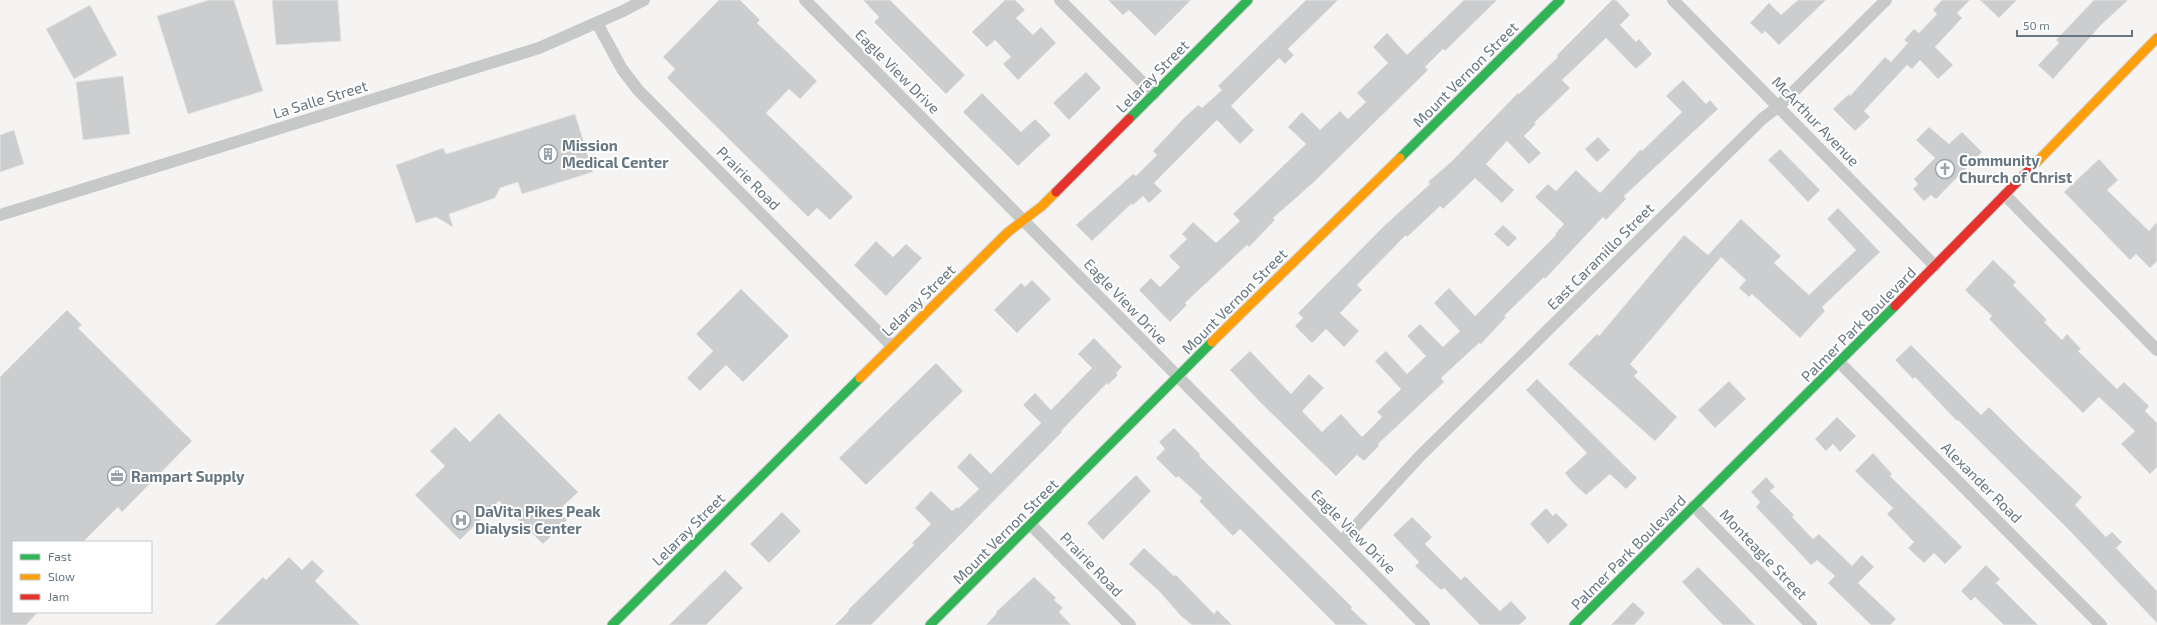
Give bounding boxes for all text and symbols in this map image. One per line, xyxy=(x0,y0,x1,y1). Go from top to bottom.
scale bar xyxy=(2017,12,2132,38)
street label: Mount Vernon Street xyxy=(1409,17,1522,130)
text: 50 m xyxy=(2023,18,2050,32)
street label: Eagle View Drive xyxy=(852,25,944,117)
street label: Lelaray Street xyxy=(1112,36,1192,116)
street label: McArthur Avenue xyxy=(1769,72,1863,170)
street label: La Salle Street xyxy=(271,76,370,122)
place label: Mission Medical Center xyxy=(562,136,669,171)
street label: Prairie Road xyxy=(713,142,785,214)
building icon: Mission Medical Center xyxy=(537,143,559,165)
place label: Community Church of Christ xyxy=(1959,151,2072,186)
church icon: Community Church of Christ xyxy=(1934,158,1956,180)
street label: East Caramillo Street xyxy=(1543,199,1657,313)
street label: Mount Vernon Street xyxy=(1178,244,1291,357)
street label: Eagle View Drive xyxy=(1080,254,1172,348)
street label: Lelaray Street xyxy=(877,260,959,340)
street label: Palmer Park Boulevard xyxy=(1797,263,1919,385)
street label: Alexander Road xyxy=(1938,438,2026,526)
office icon: Rampart Supply xyxy=(106,465,128,487)
place label: Rampart Supply xyxy=(131,467,245,486)
street label: Mount Vernon Street xyxy=(949,474,1062,587)
street label: Eagle View Drive xyxy=(1308,485,1400,577)
street label: Lelaray Street xyxy=(648,489,728,569)
street label: Palmer Park Boulevard xyxy=(1567,491,1689,613)
place label: DaVita Pikes Peak Dialysis Center xyxy=(475,502,601,538)
street label: Monteagle Street xyxy=(1716,505,1812,603)
hospital icon: DaVita Pikes Peak Dialysis Center xyxy=(450,509,472,531)
street label: Prairie Road xyxy=(1057,528,1127,600)
legend xyxy=(12,541,152,613)
text: Fast xyxy=(48,549,72,563)
text: Slow xyxy=(48,569,75,583)
text: Jam xyxy=(48,589,69,603)

